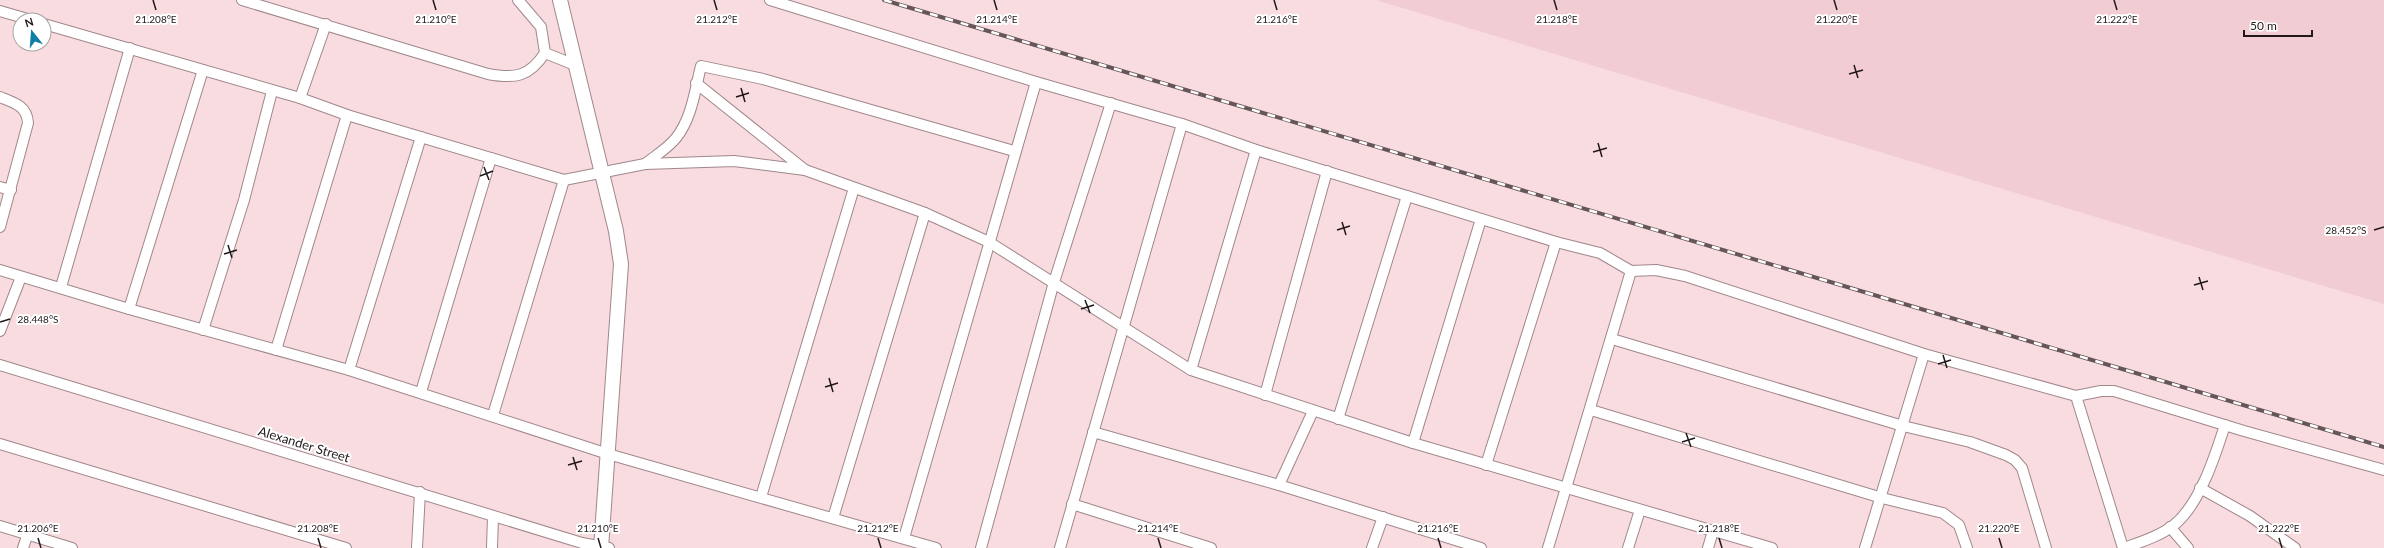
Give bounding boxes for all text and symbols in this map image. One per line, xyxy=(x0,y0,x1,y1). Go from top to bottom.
north arrow xyxy=(12,12,52,52)
scale bar xyxy=(2244,12,2312,38)
text: 21.208°E xyxy=(135,13,177,25)
text: 21.210°E xyxy=(415,13,457,25)
text: 21.212°E xyxy=(696,13,738,25)
text: 21.214°E xyxy=(976,13,1018,25)
text: 21.216°E xyxy=(1256,13,1298,25)
text: 21.218°E xyxy=(1536,13,1578,25)
text: 21.220°E xyxy=(1816,13,1858,25)
text: 21.222°E xyxy=(2096,13,2138,25)
text: N xyxy=(23,15,35,29)
text: 50 m xyxy=(2250,18,2277,33)
text: 28.452°S xyxy=(2326,224,2366,236)
text: 28.448°S xyxy=(18,313,58,325)
street label: Alexander Street xyxy=(256,422,352,466)
text: 21.206°E xyxy=(17,522,59,534)
text: 21.208°E xyxy=(297,522,339,534)
text: 21.210°E xyxy=(577,522,619,534)
text: 21.212°E xyxy=(857,522,899,534)
text: 21.214°E xyxy=(1137,522,1179,534)
text: 21.216°E xyxy=(1417,522,1459,534)
text: 21.218°E xyxy=(1698,522,1740,534)
text: 21.220°E xyxy=(1978,522,2020,534)
text: 21.222°E xyxy=(2258,522,2300,534)

